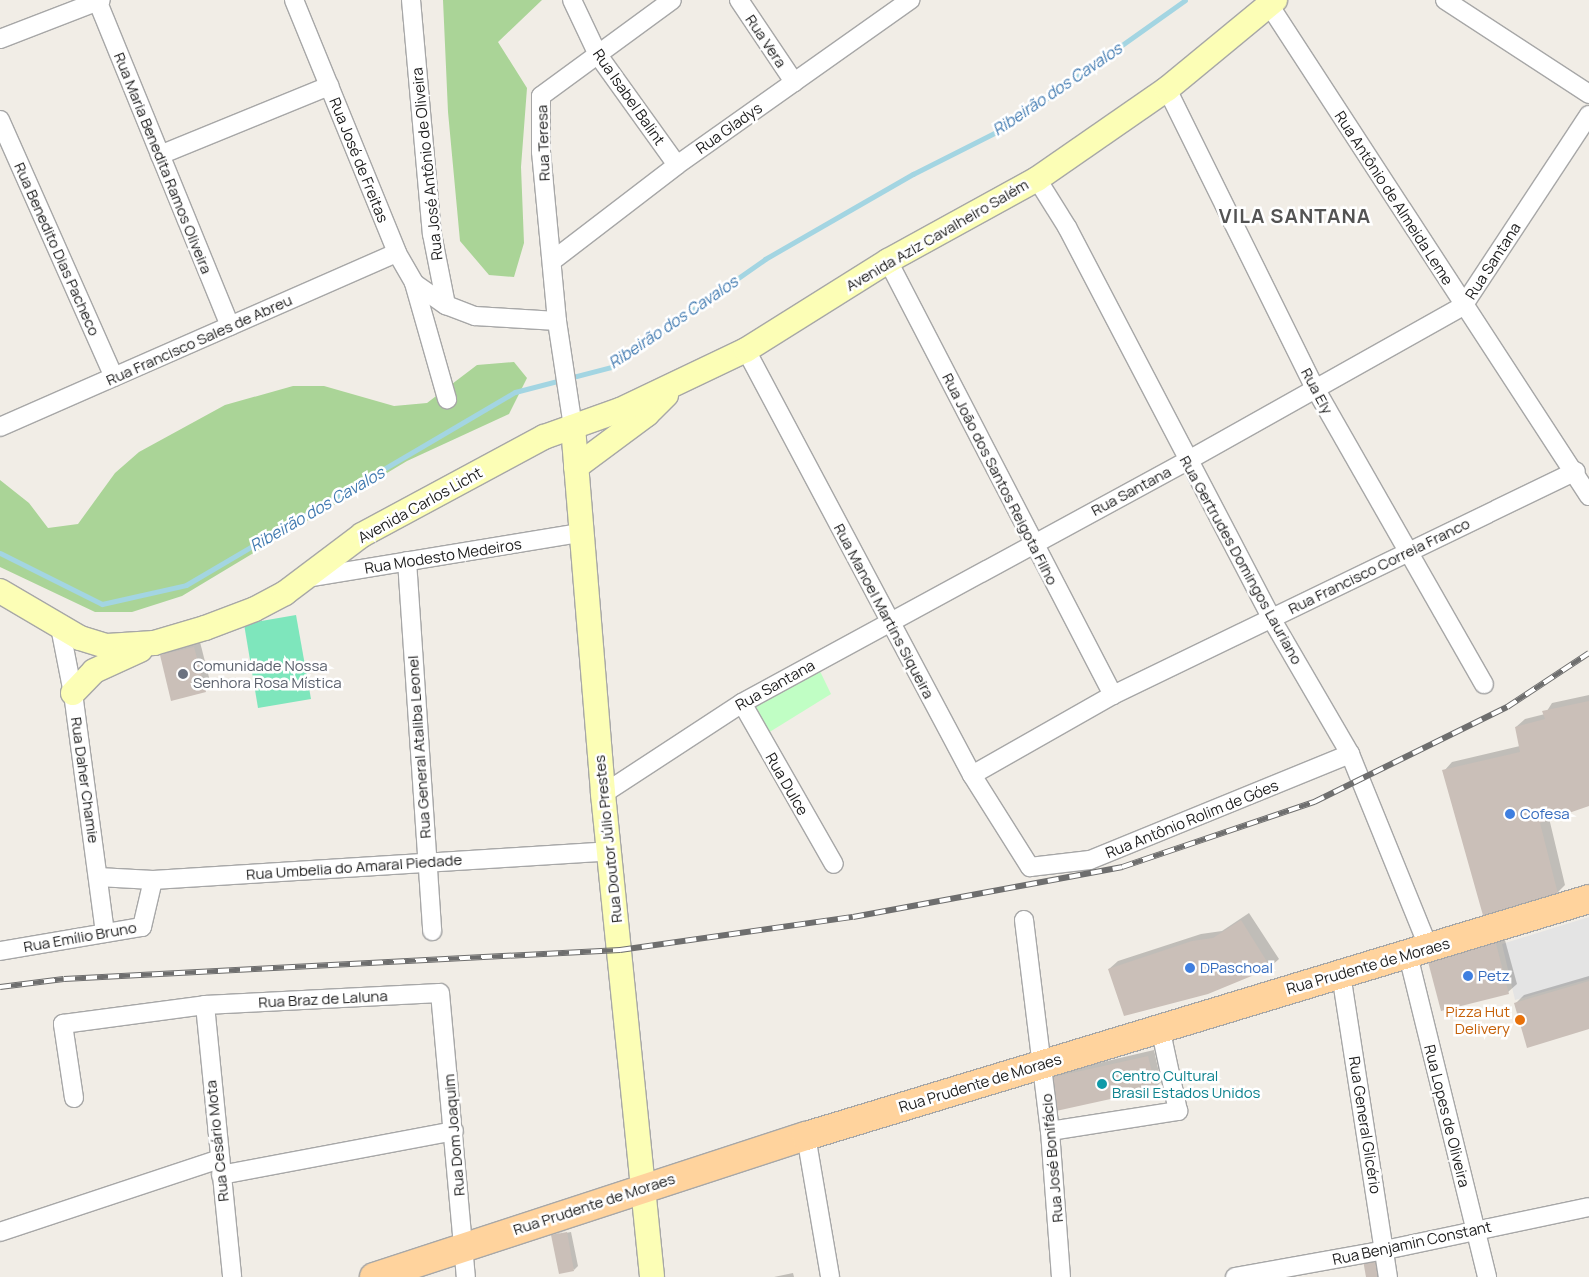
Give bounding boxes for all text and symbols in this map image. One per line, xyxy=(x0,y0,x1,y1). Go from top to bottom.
street label: Rua Vera xyxy=(742,11,790,71)
water label: Ribeirão dos Cavalos xyxy=(989,39,1125,139)
street label: Rua Isabel Balint xyxy=(589,46,669,148)
street label: Rua Maria Benedita Ramos Oliveira xyxy=(110,50,216,276)
street label: Rua José Antônio de Oliveira xyxy=(408,67,446,261)
street label: Rua José de Freitas xyxy=(326,95,392,225)
street label: Rua Gladys xyxy=(692,99,766,157)
street label: Rua Teresa xyxy=(533,104,553,182)
street label: Rua Antônio de Almeida Leme xyxy=(1331,108,1457,288)
street label: Rua Benedito Dias Pacheco xyxy=(11,160,103,338)
street label: Avenida Aziz Cavalheiro Salém xyxy=(843,175,1031,295)
district label: VILA SANTANA xyxy=(1217,203,1373,227)
street label: Rua Santana xyxy=(1462,219,1524,303)
water label: Ribeirão dos Cavalos xyxy=(605,272,741,372)
street label: Rua Francisco Sales de Abreu xyxy=(103,291,295,389)
street label: Rua Ely xyxy=(1297,365,1337,417)
street label: Rua João dos Santos Reigota Filho xyxy=(939,370,1061,588)
street label: Rua Gertrudes Domingos Lauriano xyxy=(1176,453,1306,667)
street label: Rua Santana xyxy=(1088,462,1174,520)
water label: Ribeirão dos Cavalos xyxy=(246,463,388,555)
street label: Avenida Carlos Licht xyxy=(355,463,485,547)
street label: Rua Francisco Correia Franco xyxy=(1285,514,1473,618)
street label: Rua Manoel Martins Siqueira xyxy=(830,520,938,702)
street label: Rua Modesto Medeiros xyxy=(363,535,523,577)
street label: Rua General Ataliba Leonel xyxy=(404,655,434,839)
place label: Comunidade Nossa Senhora Rosa Mística xyxy=(193,656,341,691)
street label: Rua Santana xyxy=(732,656,818,714)
marker: Comunidade Nossa Senhora Rosa Mística xyxy=(177,668,189,680)
street label: Rua Daher Chamie xyxy=(67,716,103,844)
street label: Rua Dulce xyxy=(762,750,812,818)
street label: Rua Doutor Júlio Prestes xyxy=(590,754,626,924)
street label: Rua Antônio Rolim de Góes xyxy=(1103,776,1281,862)
place label: Cofesa xyxy=(1520,805,1570,823)
marker: Cofesa xyxy=(1504,808,1516,820)
street label: Rua Umbelia do Amaral Piedade xyxy=(245,850,463,884)
street label: Rua Emílio Bruno xyxy=(22,918,138,956)
street label: Rua Prudente de Moraes xyxy=(1284,934,1452,998)
place label: DPaschoal xyxy=(1200,959,1273,977)
marker: DPaschoal xyxy=(1184,962,1196,974)
place label: Petz xyxy=(1478,967,1510,985)
marker: Petz xyxy=(1462,970,1474,982)
street label: Rua Braz de Laluna xyxy=(258,987,388,1011)
place label: Pizza Hut Delivery xyxy=(1445,1002,1510,1037)
marker: Pizza Hut Delivery xyxy=(1514,1014,1526,1026)
street label: Rua Lopes de Oliveira xyxy=(1421,1043,1473,1189)
street label: Rua Prudente de Moraes xyxy=(897,1050,1063,1116)
street label: Rua General Glicério xyxy=(1345,1055,1385,1195)
place label: Centro Cultural Brasil Estados Unidos xyxy=(1112,1066,1260,1101)
street label: Rua Dom Joaquim xyxy=(440,1073,468,1197)
marker: Centro Cultural Brasil Estados Unidos xyxy=(1096,1078,1108,1090)
street label: Rua Cesário Mota xyxy=(202,1079,232,1203)
street label: Rua José Bonifácio xyxy=(1037,1093,1067,1223)
street label: Rua Prudente de Moraes xyxy=(511,1169,677,1239)
street label: Rua Benjamin Constant xyxy=(1331,1217,1493,1269)

